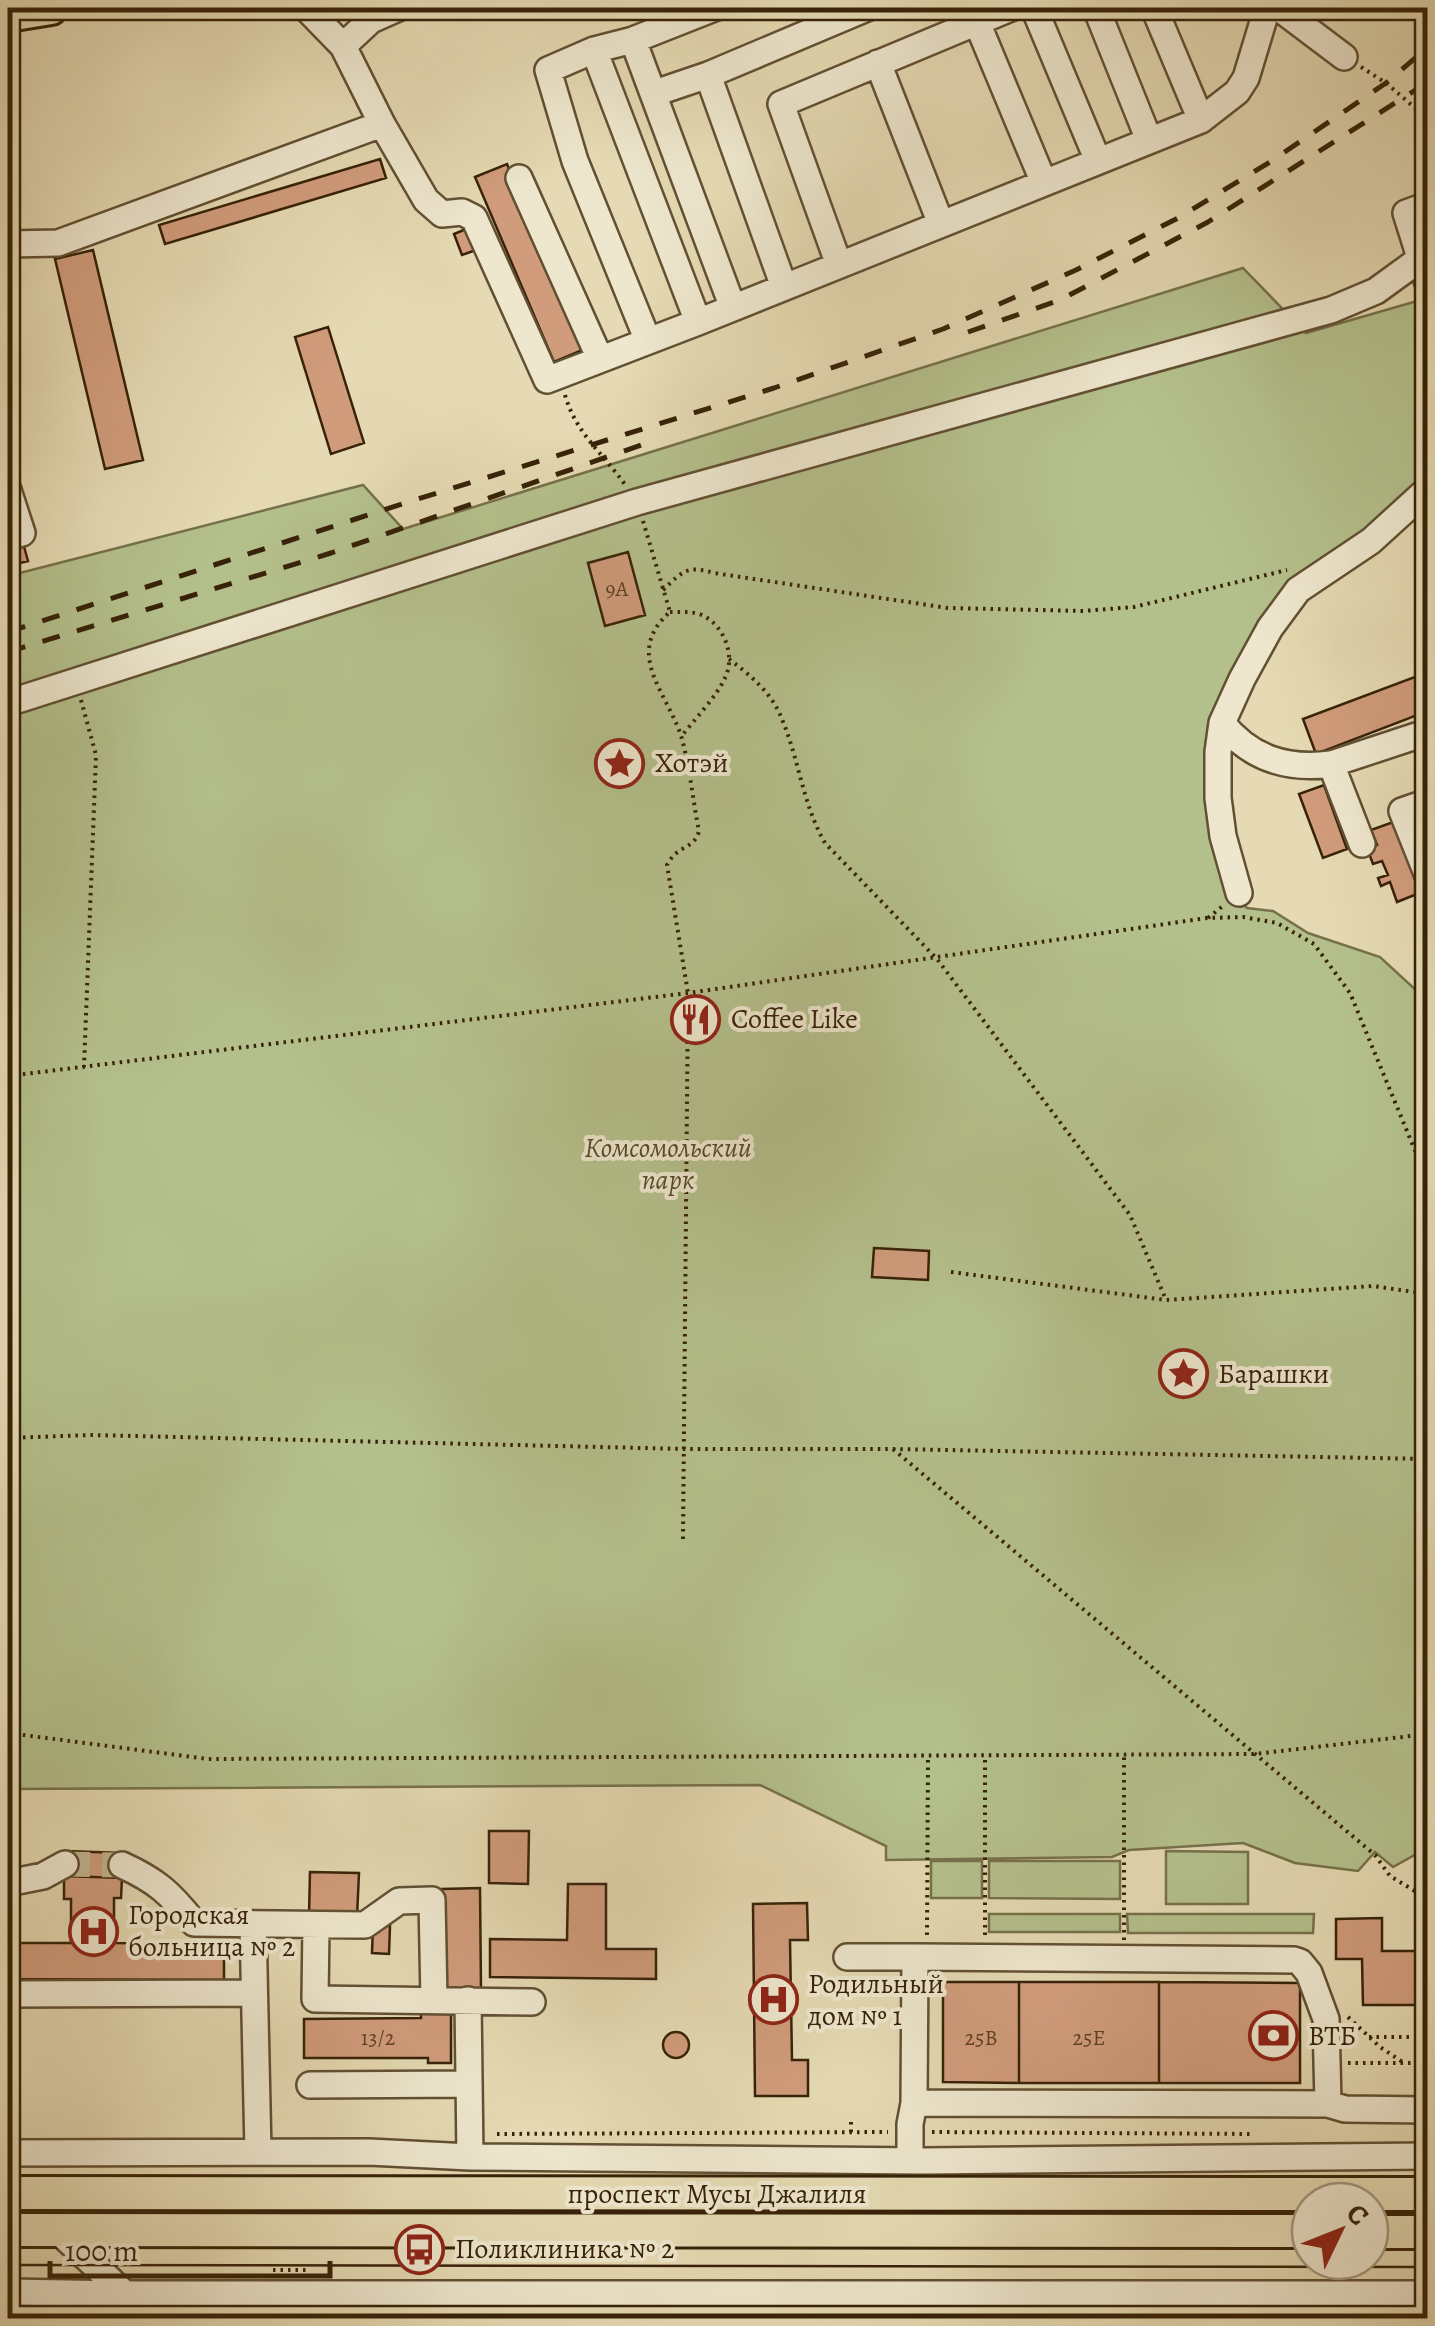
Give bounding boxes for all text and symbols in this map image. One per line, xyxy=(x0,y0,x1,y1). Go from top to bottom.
house number: 9А xyxy=(606,574,630,604)
place icon: Хотэй xyxy=(594,737,646,789)
place label: Хотэй xyxy=(655,744,728,782)
restaurant icon: Coffee Like xyxy=(670,993,722,1045)
place label: Coffee Like xyxy=(731,1000,858,1038)
park label: Комсомольский парк xyxy=(584,1129,752,1199)
place icon: Барашки xyxy=(1157,1348,1209,1400)
place label: Барашки xyxy=(1218,1355,1329,1393)
place label: Городская больница № 2 xyxy=(128,1896,295,1966)
hospital icon: Городская больница № 2 xyxy=(67,1905,119,1957)
place label: Родильный дом № 1 xyxy=(807,1965,944,2035)
hospital icon: Родильный дом № 1 xyxy=(747,1974,799,2026)
bank icon: ВТБ xyxy=(1247,2010,1299,2062)
place label: ВТБ xyxy=(1308,2017,1356,2055)
house number: 13/2 xyxy=(361,2023,395,2053)
house number: 25В xyxy=(964,2023,998,2053)
house number: 25Е xyxy=(1073,2023,1105,2053)
street label: проспект Мусы Джалиля xyxy=(568,2175,866,2213)
north arrow xyxy=(1290,2181,1390,2281)
text: С xyxy=(1338,2195,1377,2234)
scale bar xyxy=(50,2216,330,2278)
bus stop icon: Поликлиника № 2 xyxy=(394,2223,446,2275)
place label: Поликлиника № 2 xyxy=(455,2230,674,2268)
text: 100 m xyxy=(65,2231,138,2271)

